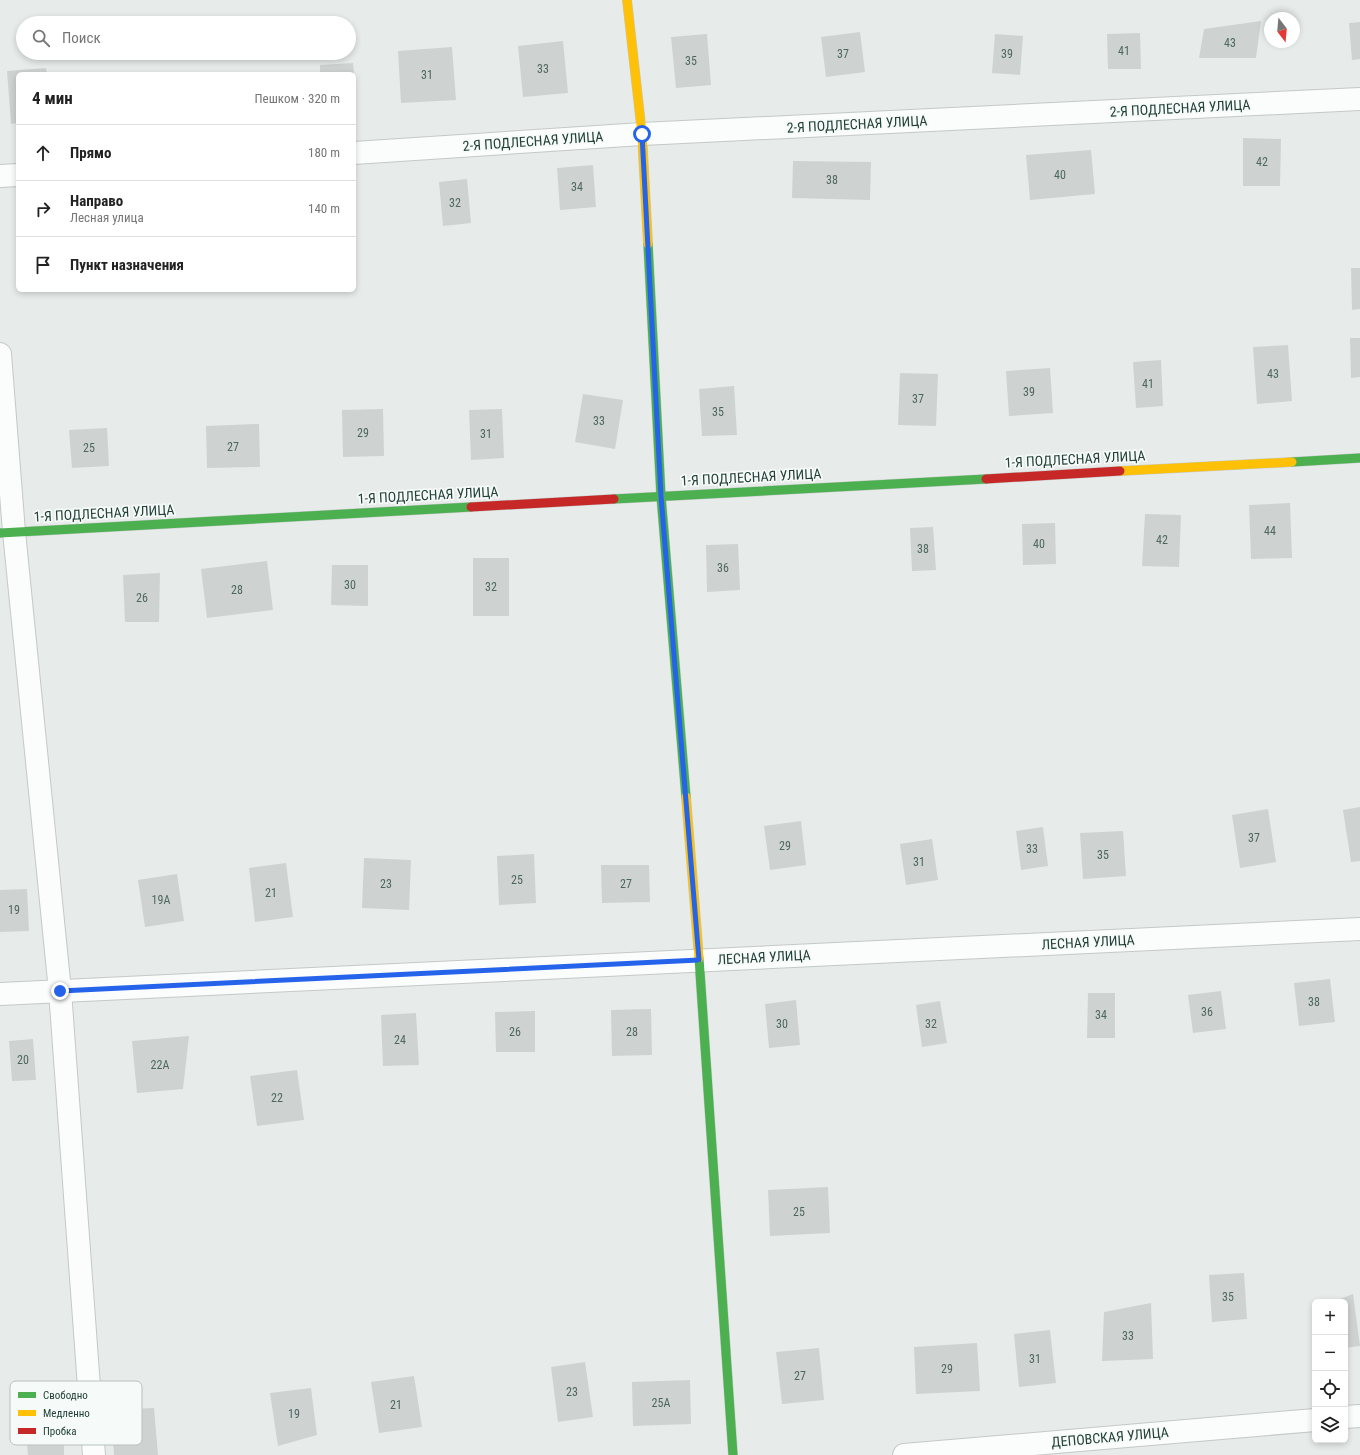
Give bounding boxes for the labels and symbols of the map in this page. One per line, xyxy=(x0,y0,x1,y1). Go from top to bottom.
north arrow xyxy=(1264,12,1300,48)
house number: 43 xyxy=(1224,36,1236,50)
house number: 41 xyxy=(1118,44,1130,58)
house number: 37 xyxy=(837,47,849,61)
house number: 39 xyxy=(1001,47,1013,61)
house number: 35 xyxy=(685,54,697,68)
house number: 33 xyxy=(537,62,549,76)
house number: 31 xyxy=(421,68,433,82)
street label: 2-Я ПОДЛЕСНАЯ УЛИЦА xyxy=(1109,96,1251,120)
street label: 2-Я ПОДЛЕСНАЯ УЛИЦА xyxy=(786,112,928,136)
route start xyxy=(633,125,651,143)
street label: 2-Я ПОДЛЕСНАЯ УЛИЦА xyxy=(462,128,604,154)
house number: 42 xyxy=(1256,155,1268,169)
house number: 40 xyxy=(1054,168,1066,182)
house number: 38 xyxy=(826,173,838,187)
house number: 34 xyxy=(571,180,583,194)
house number: 32 xyxy=(449,196,461,210)
house number: 43 xyxy=(1267,367,1279,381)
house number: 41 xyxy=(1142,377,1154,391)
house number: 39 xyxy=(1023,385,1035,399)
house number: 37 xyxy=(912,392,924,406)
house number: 35 xyxy=(712,405,724,419)
house number: 33 xyxy=(593,414,605,428)
house number: 29 xyxy=(357,426,369,440)
house number: 31 xyxy=(480,427,492,441)
house number: 27 xyxy=(227,440,239,454)
house number: 25 xyxy=(83,441,95,455)
street label: 1-Я ПОДЛЕСНАЯ УЛИЦА xyxy=(1004,447,1146,471)
street label: 1-Я ПОДЛЕСНАЯ УЛИЦА xyxy=(680,465,822,489)
street label: 1-Я ПОДЛЕСНАЯ УЛИЦА xyxy=(357,483,499,507)
street label: 1-Я ПОДЛЕСНАЯ УЛИЦА xyxy=(33,501,175,525)
house number: 44 xyxy=(1264,524,1276,538)
house number: 42 xyxy=(1156,533,1168,547)
house number: 40 xyxy=(1033,537,1045,551)
house number: 38 xyxy=(917,542,929,556)
house number: 36 xyxy=(717,561,729,575)
house number: 30 xyxy=(344,578,356,592)
house number: 32 xyxy=(485,580,497,594)
house number: 28 xyxy=(231,583,243,597)
house number: 26 xyxy=(136,591,148,605)
house number: 37 xyxy=(1248,831,1260,845)
house number: 29 xyxy=(779,839,791,853)
house number: 33 xyxy=(1026,842,1038,856)
house number: 35 xyxy=(1097,848,1109,862)
house number: 31 xyxy=(913,855,925,869)
house number: 25 xyxy=(511,873,523,887)
house number: 23 xyxy=(380,877,392,891)
house number: 27 xyxy=(620,877,632,891)
house number: 21 xyxy=(265,886,277,900)
house number: 19А xyxy=(152,893,170,907)
house number: 19 xyxy=(8,903,20,917)
street label: ЛЕСНАЯ УЛИЦА xyxy=(1041,932,1135,952)
street label: ЛЕСНАЯ УЛИЦА xyxy=(717,947,811,967)
route end xyxy=(51,982,69,1000)
house number: 38 xyxy=(1308,995,1320,1009)
house number: 36 xyxy=(1201,1005,1213,1019)
house number: 34 xyxy=(1095,1008,1107,1022)
house number: 30 xyxy=(776,1017,788,1031)
house number: 32 xyxy=(925,1017,937,1031)
house number: 26 xyxy=(509,1025,521,1039)
house number: 28 xyxy=(626,1025,638,1039)
house number: 24 xyxy=(394,1033,406,1047)
house number: 20 xyxy=(17,1053,29,1067)
house number: 22А xyxy=(151,1058,169,1072)
house number: 22 xyxy=(271,1091,283,1105)
house number: 25 xyxy=(793,1205,805,1219)
house number: 35 xyxy=(1222,1290,1234,1304)
house number: 33 xyxy=(1122,1329,1134,1343)
house number: 31 xyxy=(1029,1352,1041,1366)
house number: 29 xyxy=(941,1362,953,1376)
house number: 27 xyxy=(794,1369,806,1383)
legend xyxy=(10,1381,142,1445)
house number: 23 xyxy=(566,1385,578,1399)
text: Свободно xyxy=(43,1389,88,1402)
house number: 25А xyxy=(652,1396,670,1410)
house number: 21 xyxy=(390,1398,402,1412)
text: Медленно xyxy=(43,1407,90,1420)
house number: 19 xyxy=(288,1407,300,1421)
street label: ДЕПОВСКАЯ УЛИЦА xyxy=(1051,1424,1169,1450)
text: Пробка xyxy=(43,1425,77,1438)

